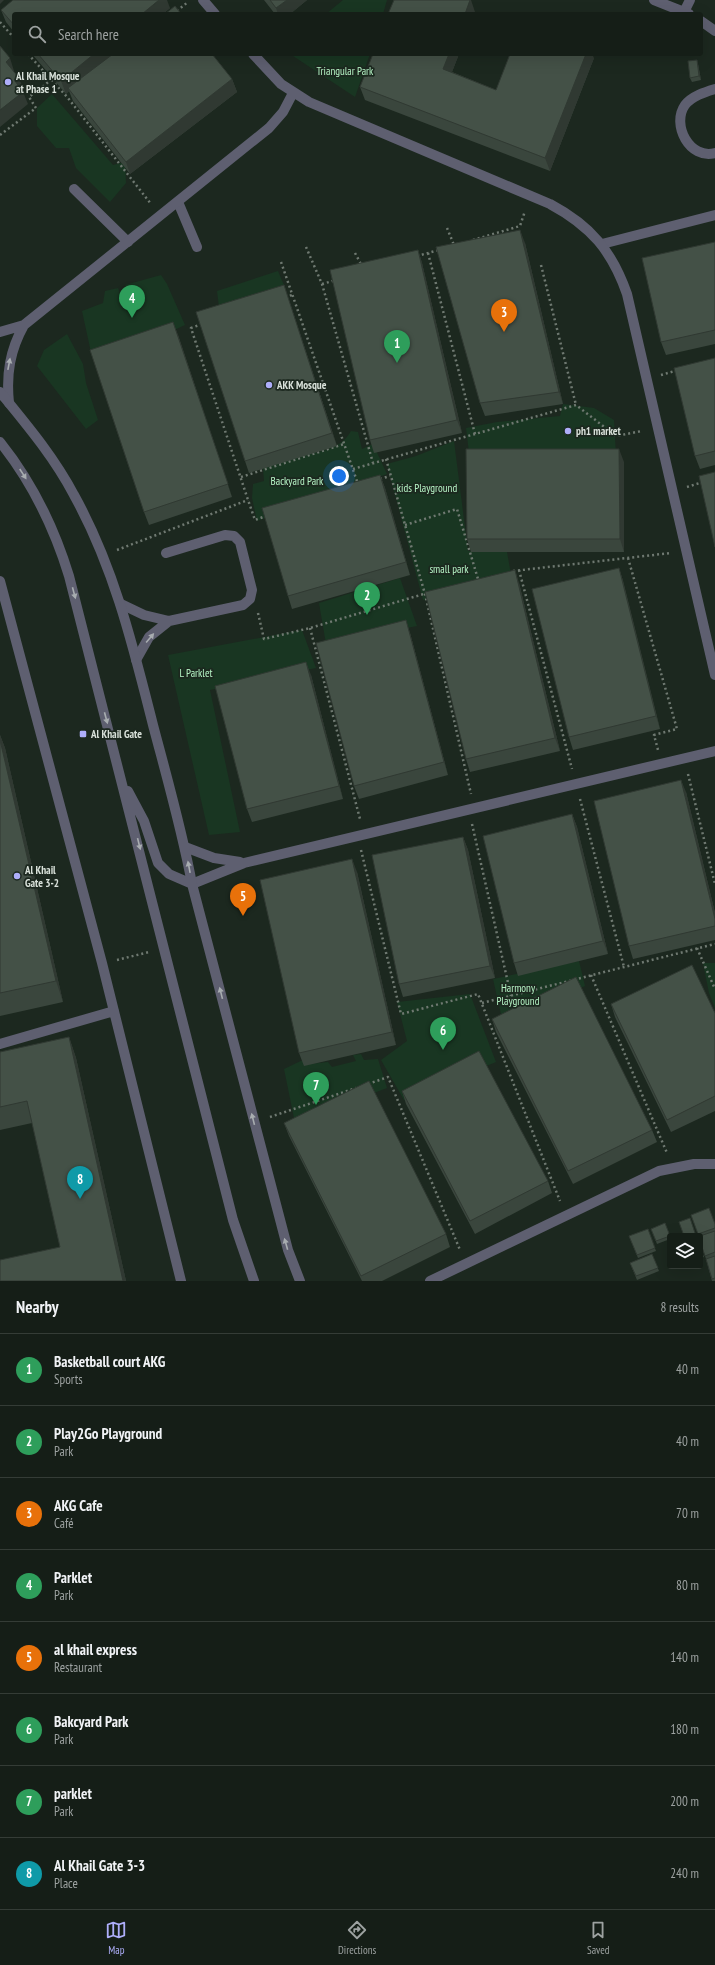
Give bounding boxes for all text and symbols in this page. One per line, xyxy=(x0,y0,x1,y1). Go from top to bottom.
search box xyxy=(12,12,703,56)
icon: search xyxy=(26,23,48,45)
text: Search here xyxy=(58,25,119,44)
park label: Triangular Park xyxy=(317,64,374,78)
place label: Al Khail Mosque at Phase 1 xyxy=(15,69,80,96)
marker: Al Khail Mosque at Phase 1 xyxy=(3,77,13,87)
pin: 4 xyxy=(119,285,145,318)
pin: 3 xyxy=(491,299,517,332)
pin: 1 xyxy=(384,330,410,363)
one-way arrow xyxy=(7,358,13,370)
place label: AKK Mosque xyxy=(276,378,327,392)
marker: AKK Mosque xyxy=(264,380,274,390)
place label: ph1 market xyxy=(576,424,622,438)
marker: ph1 market xyxy=(563,426,573,436)
your location xyxy=(329,466,349,486)
one-way arrow xyxy=(19,468,27,479)
park label: Backyard Park xyxy=(271,474,324,488)
park label: kids Playground xyxy=(397,481,457,495)
park label: small park xyxy=(429,562,469,576)
pin: 2 xyxy=(354,582,380,615)
one-way arrow xyxy=(71,586,77,599)
one-way arrow xyxy=(145,632,154,643)
park label: L Parklet xyxy=(180,666,213,680)
one-way arrow xyxy=(104,712,110,725)
place label: Al Khail Gate xyxy=(90,727,142,741)
marker: Al Khail Gate xyxy=(78,729,88,739)
one-way arrow xyxy=(136,838,142,851)
one-way arrow xyxy=(185,861,191,873)
place label: Al Khail Gate 3-2 xyxy=(24,863,59,890)
marker: Al Khail Gate 3-2 xyxy=(12,871,22,881)
pin: 5 xyxy=(230,883,256,916)
park label: Harmony Playground xyxy=(497,981,540,1008)
one-way arrow xyxy=(218,987,224,999)
pin: 6 xyxy=(430,1017,456,1050)
pin: 7 xyxy=(303,1072,329,1105)
one-way arrow xyxy=(250,1113,256,1125)
pin: 8 xyxy=(67,1166,93,1199)
map controls xyxy=(667,1233,703,1269)
button: layers xyxy=(667,1233,703,1269)
one-way arrow xyxy=(283,1238,289,1251)
text: Nearby xyxy=(16,1296,59,1318)
text: 8 results xyxy=(660,1299,699,1316)
text: Basketball court AKG xyxy=(54,1352,165,1371)
text: 1 xyxy=(26,1361,32,1378)
text: 40 m xyxy=(676,1361,699,1378)
text: Sports xyxy=(54,1371,83,1388)
text: Play2Go Playground xyxy=(54,1424,162,1443)
text: 2 xyxy=(26,1433,32,1450)
text: 40 m xyxy=(676,1433,699,1450)
text: Park xyxy=(54,1443,73,1460)
text: AKG Cafe xyxy=(54,1496,103,1515)
text: 3 xyxy=(26,1505,32,1522)
text: 70 m xyxy=(676,1505,699,1522)
text: Café xyxy=(54,1515,74,1532)
text: Parklet xyxy=(54,1568,92,1587)
text: 4 xyxy=(26,1577,32,1594)
text: 80 m xyxy=(676,1577,699,1594)
text: Park xyxy=(54,1587,73,1604)
text: al khail express xyxy=(54,1640,137,1659)
text: 5 xyxy=(26,1649,32,1666)
text: 140 m xyxy=(670,1649,699,1666)
text: Restaurant xyxy=(54,1659,102,1676)
text: Bakcyard Park xyxy=(54,1712,129,1731)
text: 6 xyxy=(26,1721,32,1738)
text: 180 m xyxy=(670,1721,699,1738)
text: Park xyxy=(54,1731,73,1748)
text: parklet xyxy=(54,1784,92,1803)
text: 7 xyxy=(26,1793,32,1810)
text: 200 m xyxy=(670,1793,699,1810)
text: Park xyxy=(54,1803,73,1820)
text: Al Khail Gate 3-3 xyxy=(54,1856,145,1875)
text: 8 xyxy=(26,1865,32,1882)
text: 240 m xyxy=(670,1865,699,1882)
text: Place xyxy=(54,1875,78,1892)
tab: Map xyxy=(105,1919,127,1957)
tab: Directions xyxy=(338,1919,376,1957)
tab: Saved xyxy=(587,1919,610,1957)

